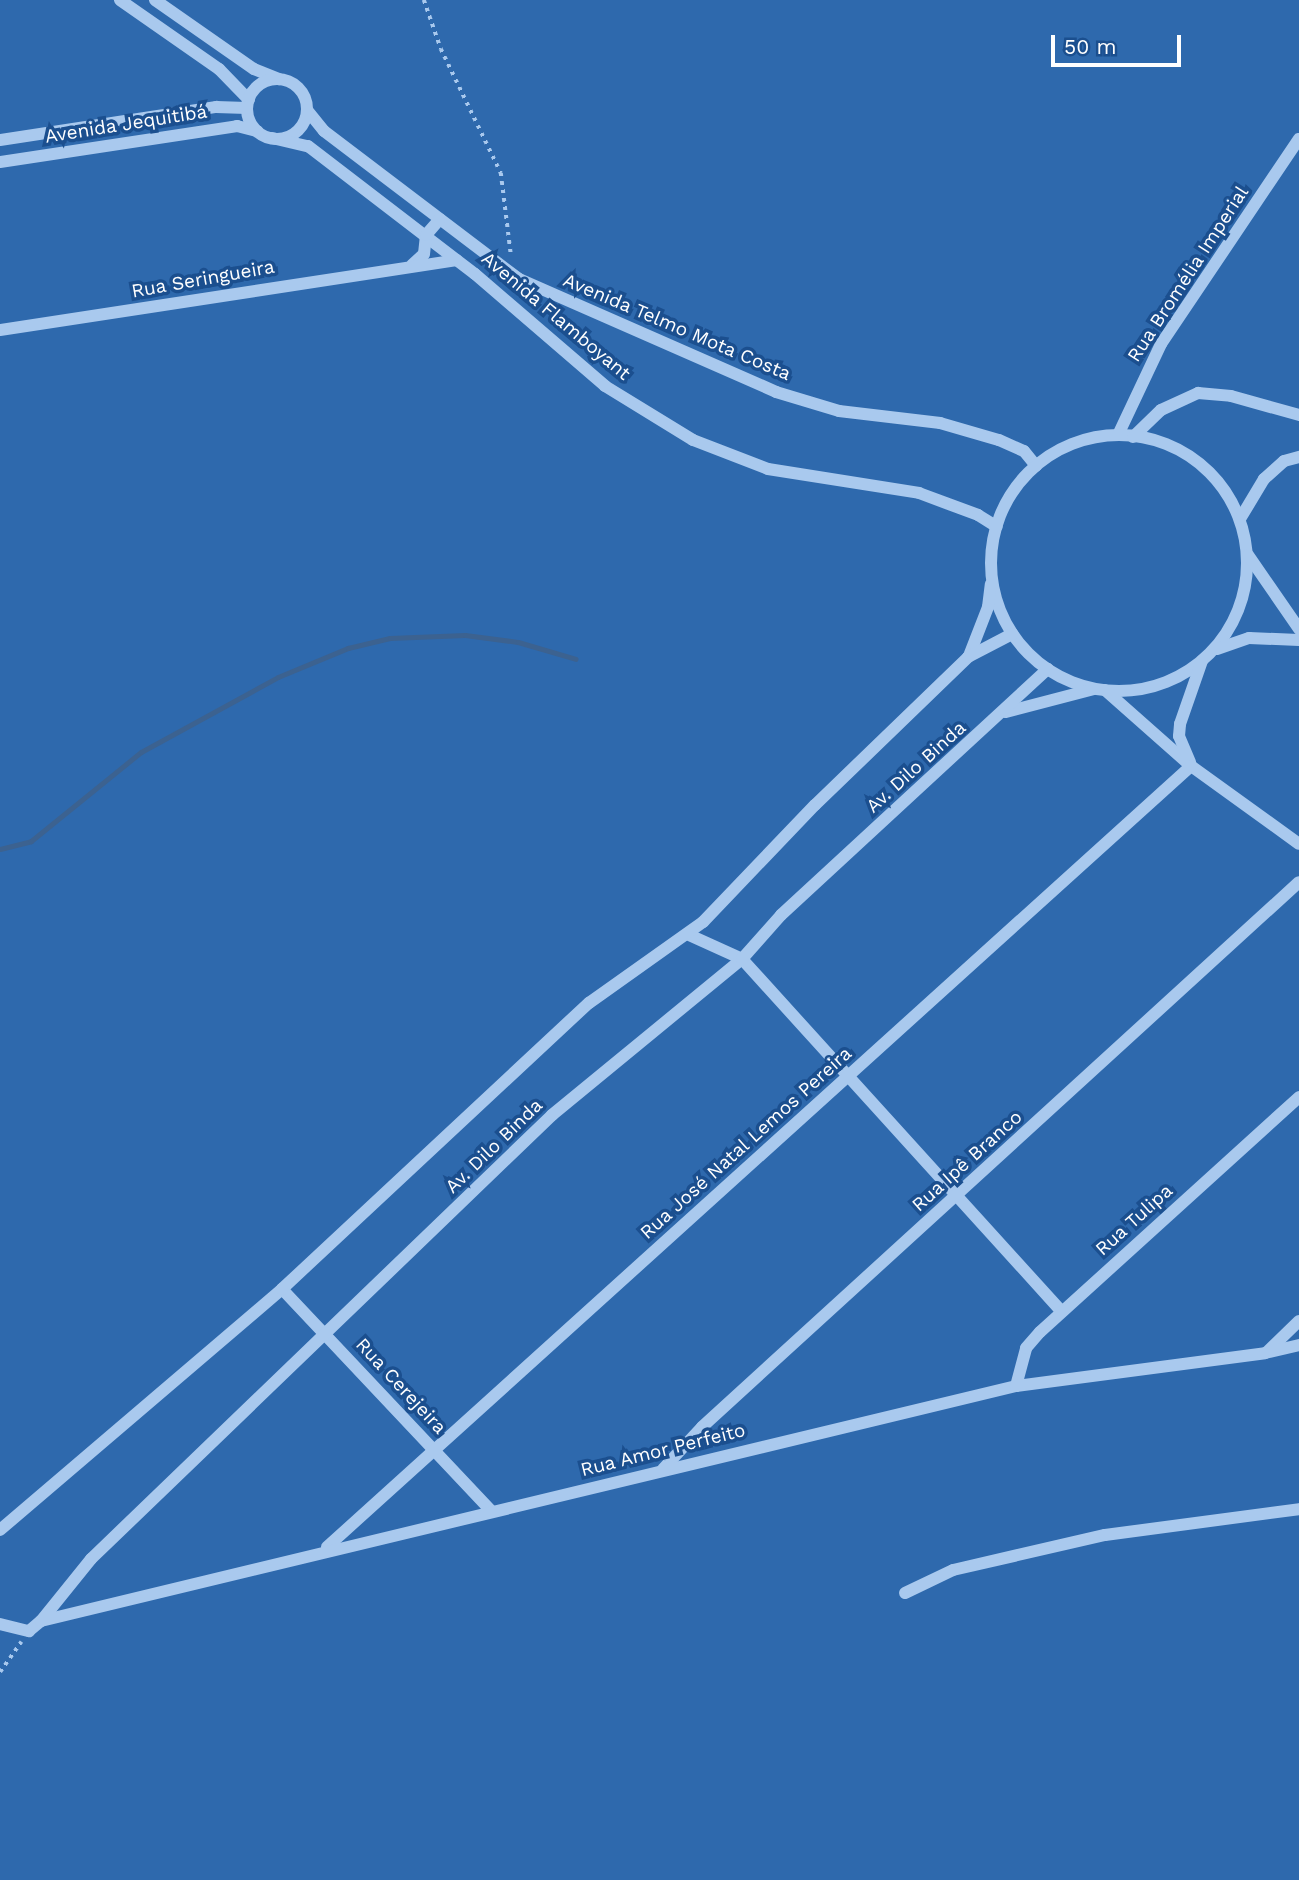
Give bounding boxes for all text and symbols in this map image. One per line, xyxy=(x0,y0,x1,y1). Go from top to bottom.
scale bar xyxy=(1054,21,1184,65)
text: 50 m xyxy=(1064,34,1116,59)
street label: Avenida Jequitibá xyxy=(43,100,209,148)
street label: Rua Bromélia Imperial xyxy=(1122,182,1254,366)
street label: Avenida Flamboyant xyxy=(477,247,635,385)
street label: Rua Seringueira xyxy=(130,255,276,303)
street label: Avenida Telmo Mota Costa xyxy=(559,268,795,386)
street label: Av. Dilo Binda xyxy=(861,716,971,818)
street label: Rua José Natal Lemos Pereira xyxy=(635,1041,857,1245)
street label: Av. Dilo Binda xyxy=(441,1094,547,1198)
street label: Rua Ipê Branco xyxy=(907,1105,1027,1217)
street label: Rua Tulipa xyxy=(1090,1179,1178,1261)
street label: Rua Cerejeira xyxy=(351,1333,451,1439)
street label: Rua Amor Perfeito xyxy=(578,1418,748,1482)

